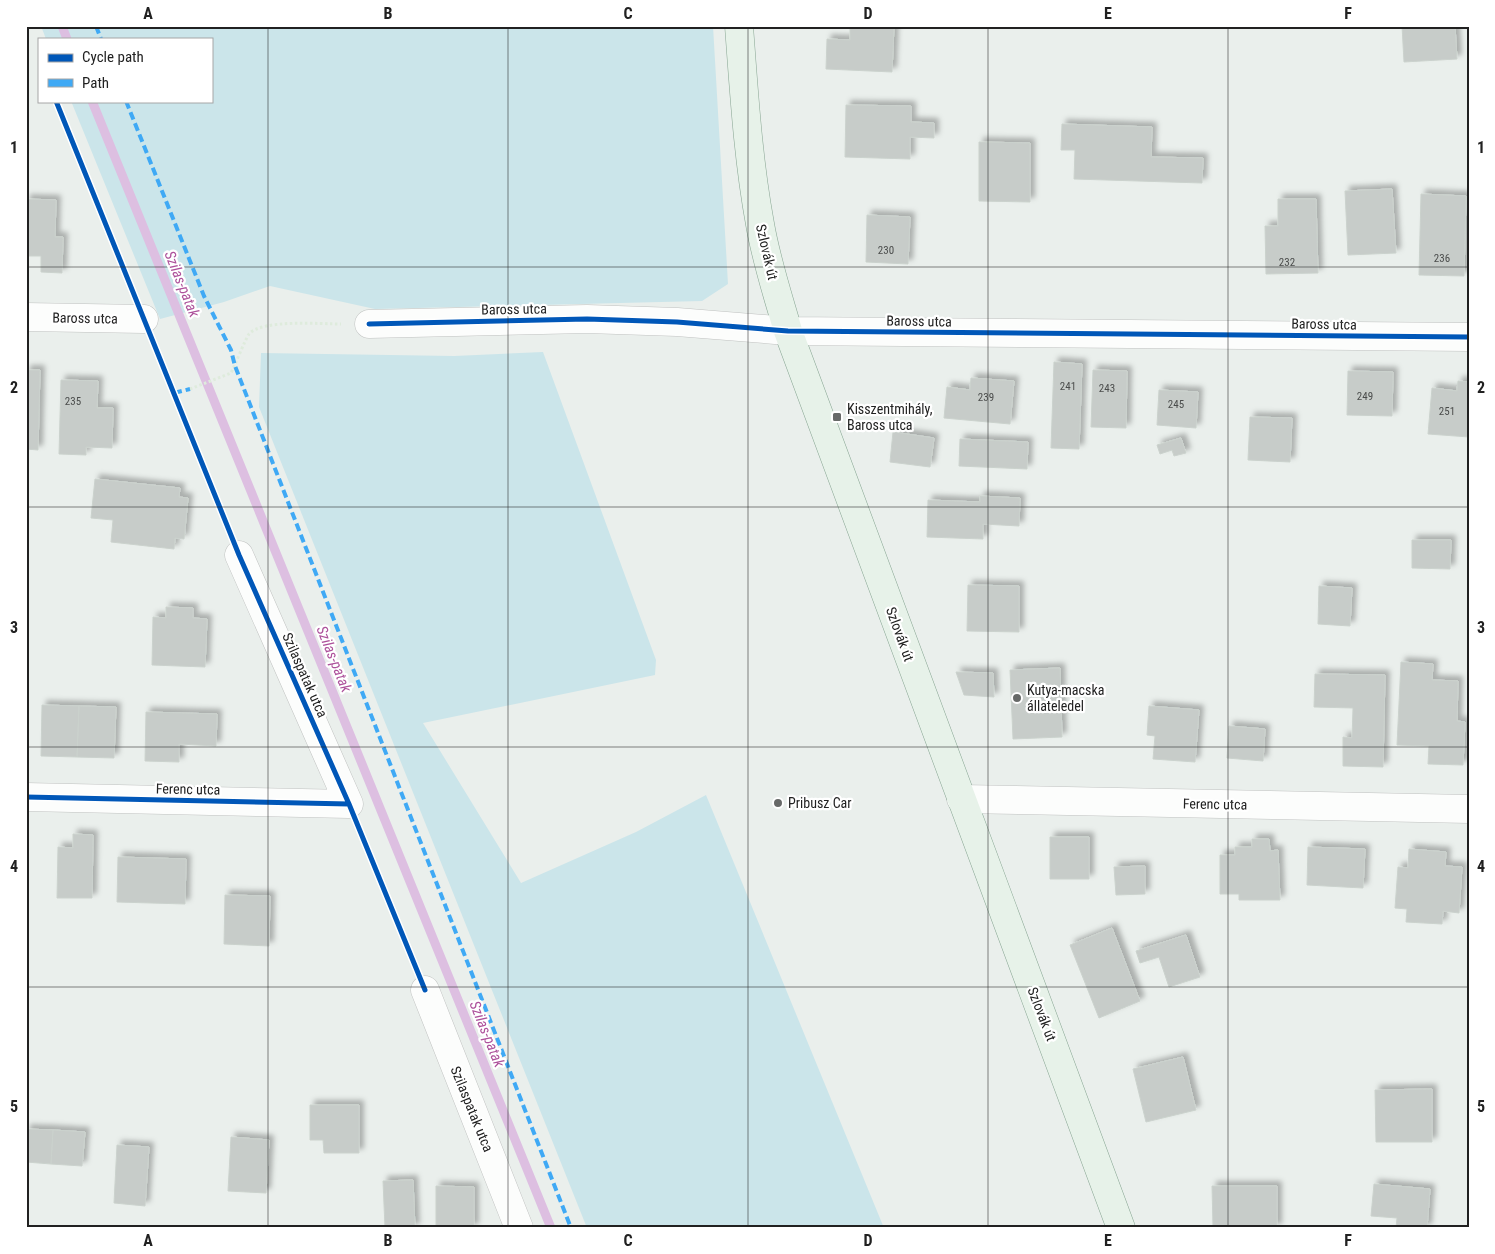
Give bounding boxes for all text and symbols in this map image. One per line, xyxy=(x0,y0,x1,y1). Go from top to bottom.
text: A xyxy=(143,4,153,23)
text: B xyxy=(384,4,393,23)
text: C xyxy=(623,4,633,23)
text: D xyxy=(863,4,873,23)
text: E xyxy=(1104,4,1112,23)
text: F xyxy=(1344,4,1352,23)
legend xyxy=(38,38,212,102)
text: Cycle path xyxy=(82,48,144,66)
text: Path xyxy=(82,74,109,92)
text: 1 xyxy=(10,138,18,157)
text: 1 xyxy=(1477,138,1485,157)
street label: Szlovák út xyxy=(753,223,781,281)
house number: 230 xyxy=(878,244,894,257)
water label: Szilas-patak xyxy=(161,248,204,320)
house number: 236 xyxy=(1434,252,1450,265)
house number: 232 xyxy=(1279,256,1295,269)
street label: Baross utca xyxy=(481,300,547,318)
street label: Baross utca xyxy=(52,309,118,327)
street label: Baross utca xyxy=(886,312,952,330)
street label: Baross utca xyxy=(1291,315,1357,333)
text: 2 xyxy=(10,378,18,397)
text: 2 xyxy=(1477,378,1485,397)
house number: 241 xyxy=(1060,380,1076,393)
house number: 243 xyxy=(1099,382,1115,395)
house number: 249 xyxy=(1357,390,1373,403)
house number: 239 xyxy=(978,391,994,404)
house number: 235 xyxy=(65,395,81,408)
house number: 245 xyxy=(1168,398,1184,411)
place label: Kisszentmihály, Baross utca xyxy=(847,401,933,433)
house number: 251 xyxy=(1439,405,1455,418)
marker: Kisszentmihály, Baross utca xyxy=(831,411,843,423)
street label: Szlovák út xyxy=(883,605,917,663)
text: 3 xyxy=(10,618,18,637)
text: 3 xyxy=(1477,618,1485,637)
water label: Szilas-patak xyxy=(313,623,356,695)
street label: Szilaspatak utca xyxy=(279,630,331,720)
place label: Kutya-macska állateledel xyxy=(1027,682,1104,714)
marker: Kutya-macska állateledel xyxy=(1011,692,1023,704)
street label: Ferenc utca xyxy=(156,780,220,798)
place label: Pribusz Car xyxy=(788,795,852,811)
street label: Ferenc utca xyxy=(1183,795,1247,813)
marker: Pribusz Car xyxy=(772,797,784,809)
text: 4 xyxy=(10,857,18,876)
text: 4 xyxy=(1477,857,1485,876)
street label: Szlovák út xyxy=(1024,985,1060,1043)
water label: Szilas-patak xyxy=(466,998,509,1070)
street label: Szilaspatak utca xyxy=(448,1064,496,1154)
text: 5 xyxy=(10,1097,18,1116)
text: 5 xyxy=(1477,1097,1485,1116)
text: A xyxy=(143,1231,153,1250)
text: B xyxy=(384,1231,393,1250)
text: C xyxy=(623,1231,633,1250)
text: D xyxy=(863,1231,873,1250)
text: E xyxy=(1104,1231,1112,1250)
text: F xyxy=(1344,1231,1352,1250)

